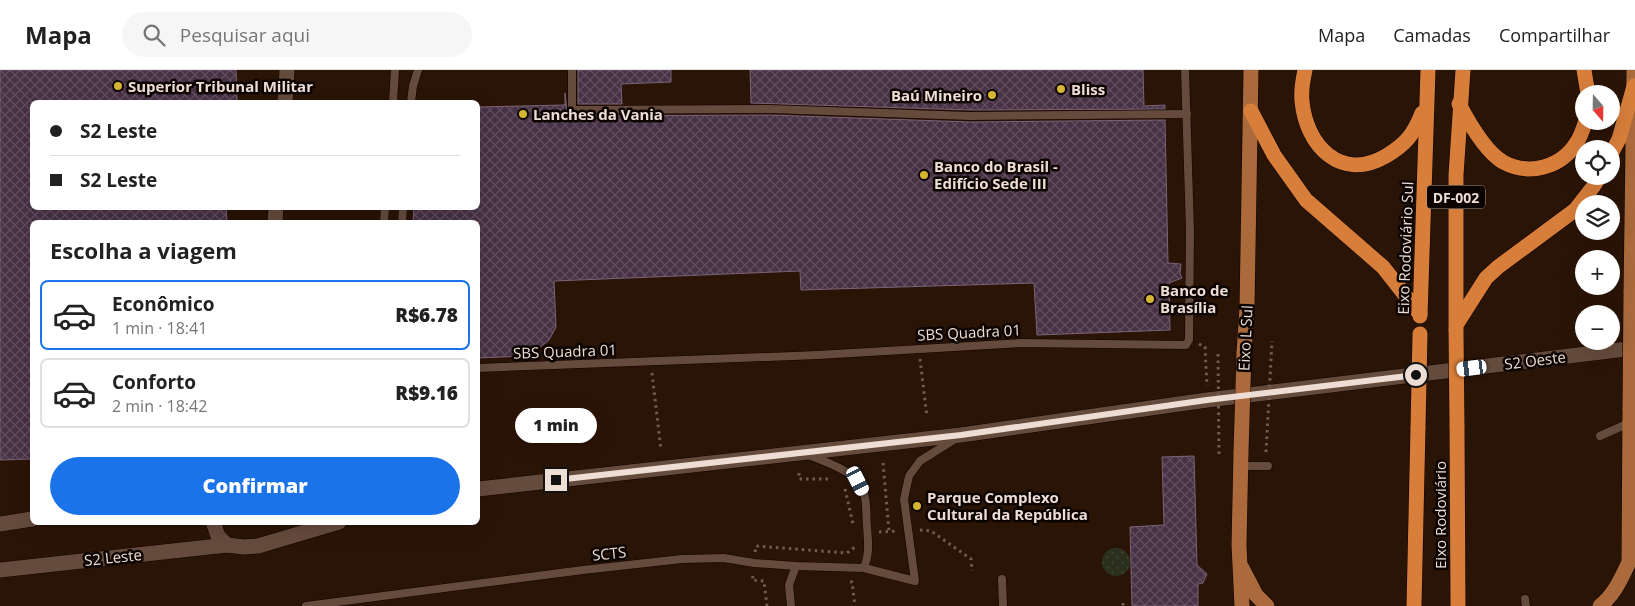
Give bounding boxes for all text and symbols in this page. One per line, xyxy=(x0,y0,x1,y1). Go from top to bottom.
search box xyxy=(122,12,472,57)
text: Mapa xyxy=(25,18,92,51)
icon: search xyxy=(140,21,168,49)
text: Pesquisar aqui xyxy=(180,22,310,48)
text: Mapa xyxy=(1318,23,1365,47)
text: Camadas xyxy=(1393,23,1471,47)
text: Compartilhar xyxy=(1499,23,1610,47)
place label: Superior Tribunal Militar xyxy=(128,76,313,96)
place label: Bliss xyxy=(1071,79,1105,99)
marker: Superior Tribunal Militar xyxy=(112,80,124,92)
marker: Bliss xyxy=(1055,83,1067,95)
place label: Baú Mineiro xyxy=(891,85,982,105)
north arrow xyxy=(1575,85,1620,130)
map controls xyxy=(1575,85,1620,350)
marker: Baú Mineiro xyxy=(986,89,998,101)
place label: Lanches da Vania xyxy=(533,104,663,124)
marker: Lanches da Vania xyxy=(517,108,529,120)
text: S2 Leste xyxy=(80,118,157,144)
button: locate xyxy=(1575,140,1620,185)
place label: Banco do Brasil - Edifício Sede III xyxy=(934,156,1058,193)
text: S2 Leste xyxy=(80,167,157,193)
marker: Banco do Brasil - Edifício Sede III xyxy=(918,169,930,181)
street label: Eixo Rodoviário Sul xyxy=(1393,181,1417,315)
road number: DF-002 xyxy=(1427,185,1485,208)
button: layers xyxy=(1575,195,1620,240)
text: Escolha a viagem xyxy=(50,235,237,265)
button: + xyxy=(1575,250,1620,295)
place label: Banco de Brasília xyxy=(1160,280,1228,317)
text: Econômico xyxy=(112,291,214,317)
icon: car xyxy=(52,293,97,338)
marker: Banco de Brasília xyxy=(1144,293,1156,305)
text: R$6.78 xyxy=(395,302,458,328)
street label: Eixo L Sul xyxy=(1233,305,1257,371)
button: − xyxy=(1575,305,1620,350)
text: 1 min · 18:41 xyxy=(112,317,207,339)
street label: SBS Quadra 01 xyxy=(917,319,1021,345)
street label: SBS Quadra 01 xyxy=(513,339,617,363)
street label: S2 Oeste xyxy=(1503,346,1567,374)
car xyxy=(1456,359,1487,377)
route start xyxy=(1405,364,1427,386)
text: Conforto xyxy=(112,369,196,395)
icon: car xyxy=(52,371,97,416)
text: R$9.16 xyxy=(395,380,458,406)
text: 2 min · 18:42 xyxy=(112,395,207,417)
callout: 1 min xyxy=(515,408,597,442)
text: 1 min xyxy=(533,414,579,436)
button: Confirmar xyxy=(50,457,460,515)
street label: Eixo Rodoviário xyxy=(1430,461,1450,569)
car xyxy=(844,464,871,498)
route end xyxy=(545,469,567,491)
place label: Parque Complexo Cultural da República xyxy=(927,487,1088,524)
marker: Parque Complexo Cultural da República xyxy=(911,500,923,512)
street label: SCTS xyxy=(591,541,627,565)
street label: S2 Leste xyxy=(83,544,143,570)

